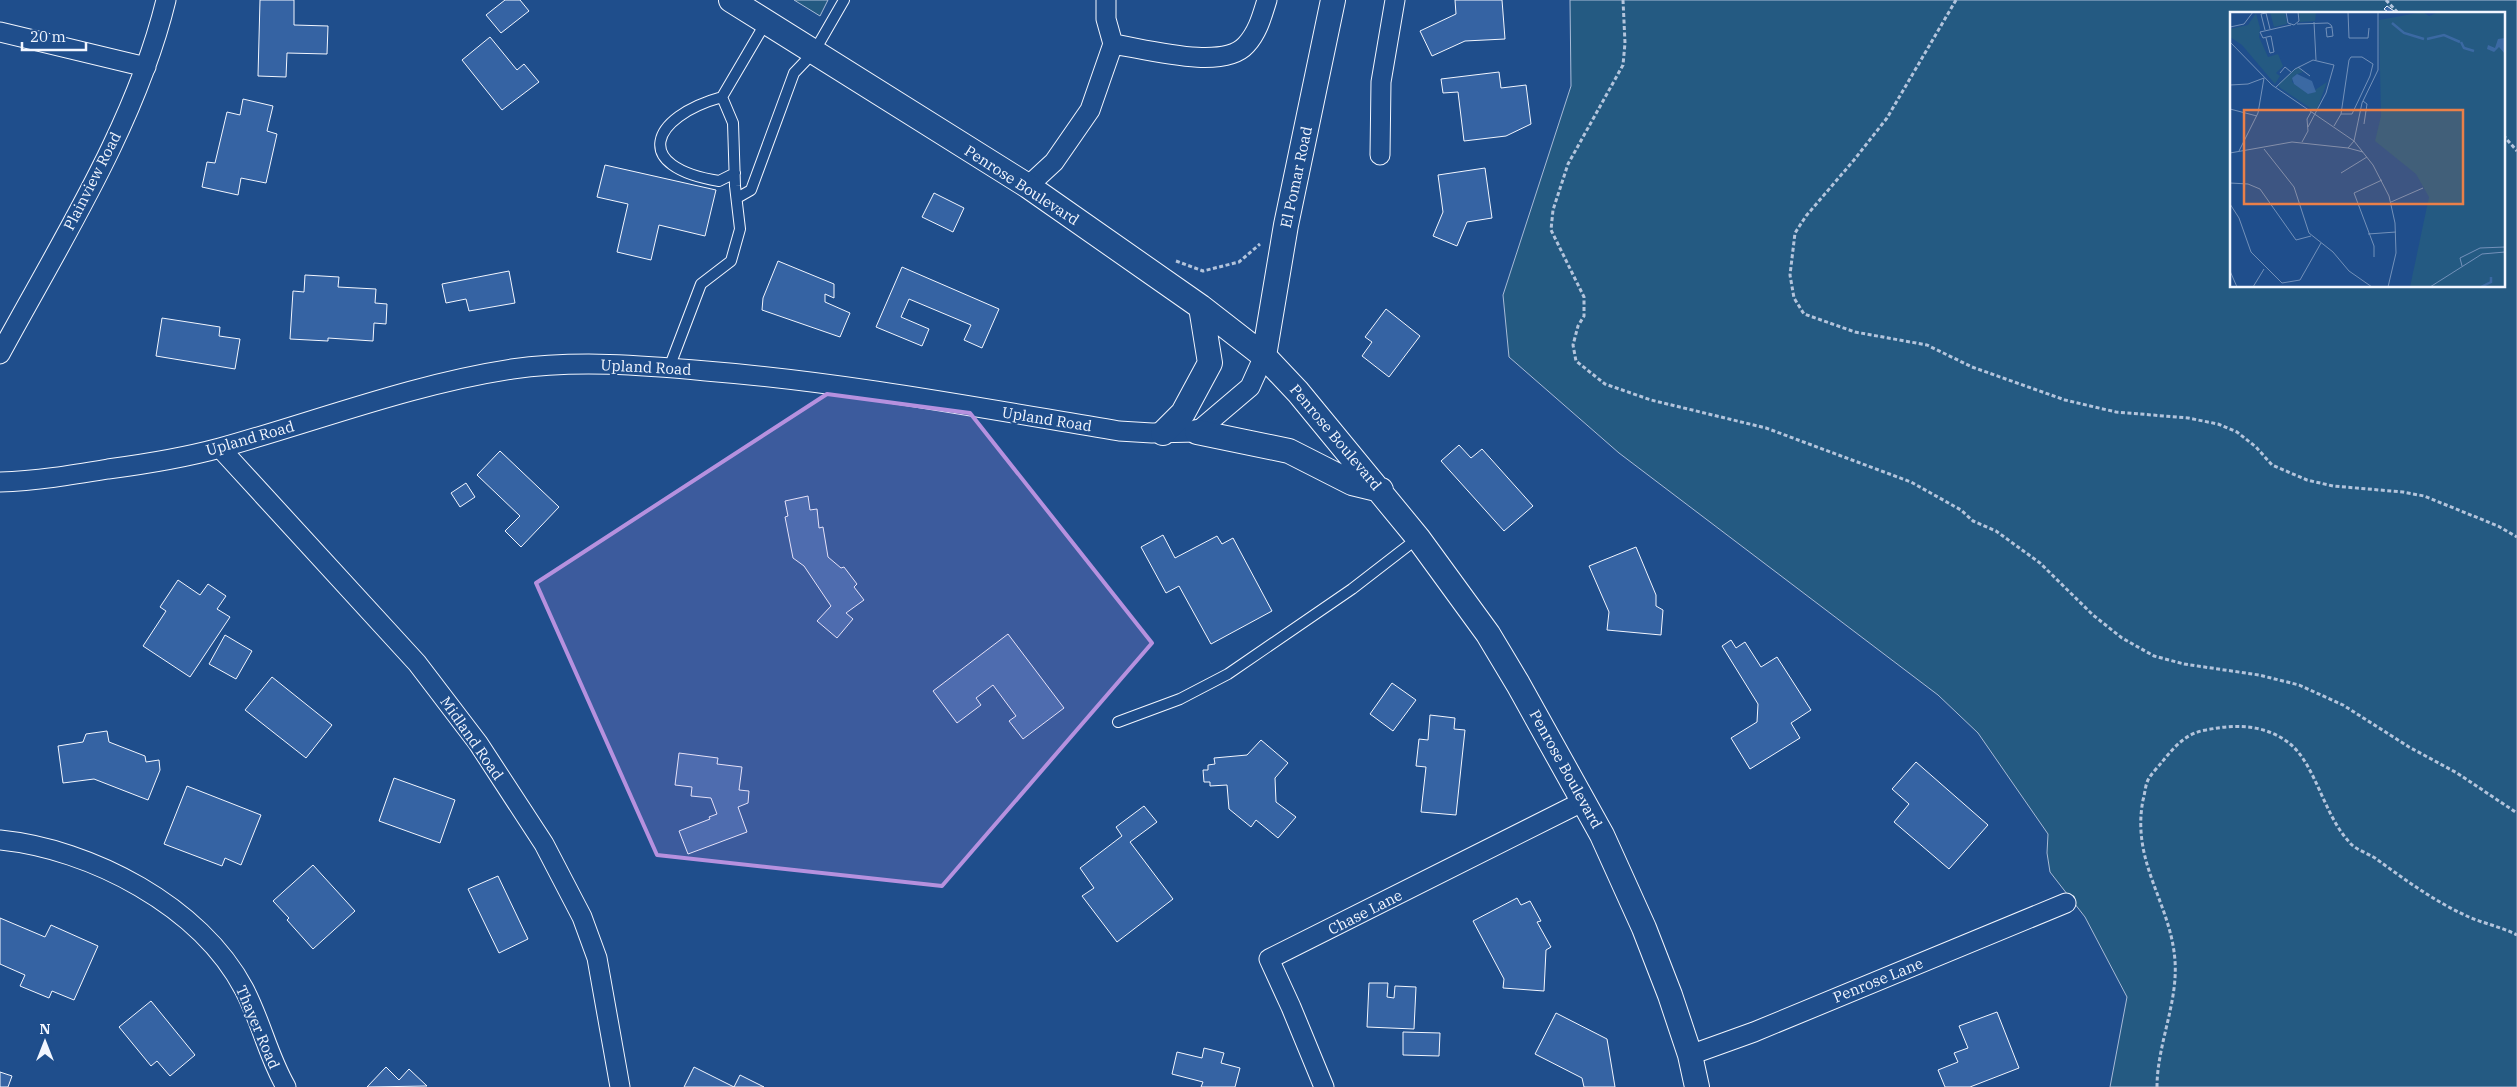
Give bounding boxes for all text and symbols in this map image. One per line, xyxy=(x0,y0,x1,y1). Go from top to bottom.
inset map xyxy=(2230,12,2504,288)
scale bar xyxy=(22,20,86,52)
text: 20 m xyxy=(30,27,66,46)
street label: El Pomar Road xyxy=(1276,124,1316,230)
street label: Plainview Road xyxy=(59,129,125,233)
street label: Penrose Boulevard xyxy=(961,141,1083,229)
street label: Upland Road xyxy=(600,355,692,379)
street label: Penrose Boulevard xyxy=(1286,380,1386,494)
street label: Upland Road xyxy=(1001,403,1093,435)
street label: Upland Road xyxy=(204,416,296,460)
street label: Midland Road xyxy=(436,693,508,783)
street label: Penrose Boulevard xyxy=(1526,706,1606,832)
street label: Chase Lane xyxy=(1325,885,1405,939)
street label: Penrose Lane xyxy=(1830,953,1926,1007)
street label: Thayer Road xyxy=(232,982,284,1072)
north arrow xyxy=(20,1017,70,1067)
text: N xyxy=(39,1020,51,1038)

